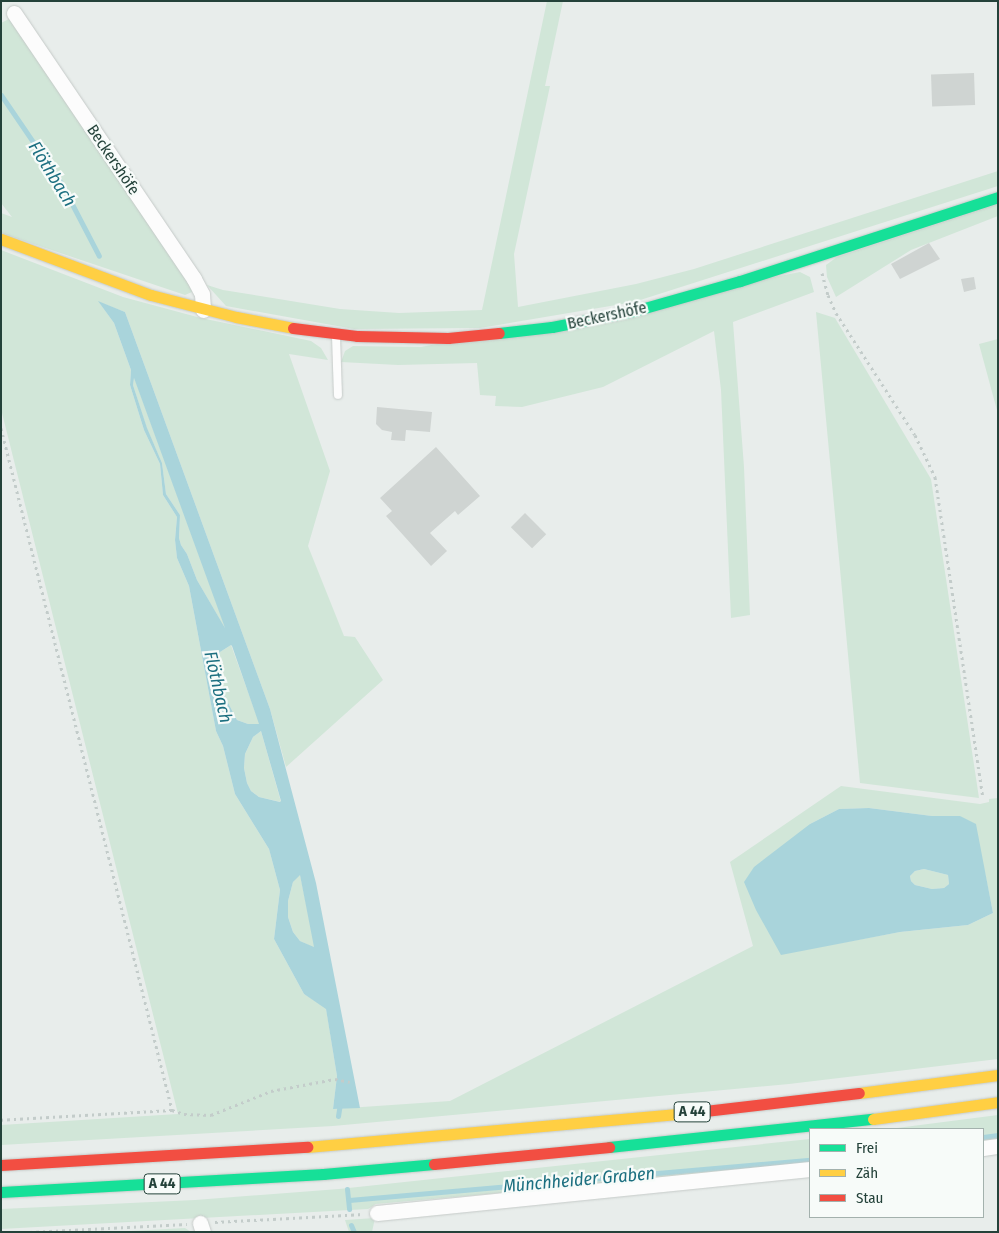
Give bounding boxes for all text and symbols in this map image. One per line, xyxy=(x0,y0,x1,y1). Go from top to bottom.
street label: Beckershöfe xyxy=(83,121,143,199)
water label: Flöthbach xyxy=(24,137,80,211)
street label: Beckershöfe xyxy=(566,298,648,334)
water label: Flöthbach xyxy=(199,649,237,725)
road number: A 44 xyxy=(673,1100,711,1124)
legend xyxy=(809,1128,984,1218)
text: Frei xyxy=(856,1139,878,1157)
water label: Münchheider Graben xyxy=(502,1163,656,1197)
text: Zäh xyxy=(856,1164,878,1182)
road number: A 44 xyxy=(143,1172,181,1196)
text: Stau xyxy=(856,1189,883,1207)

